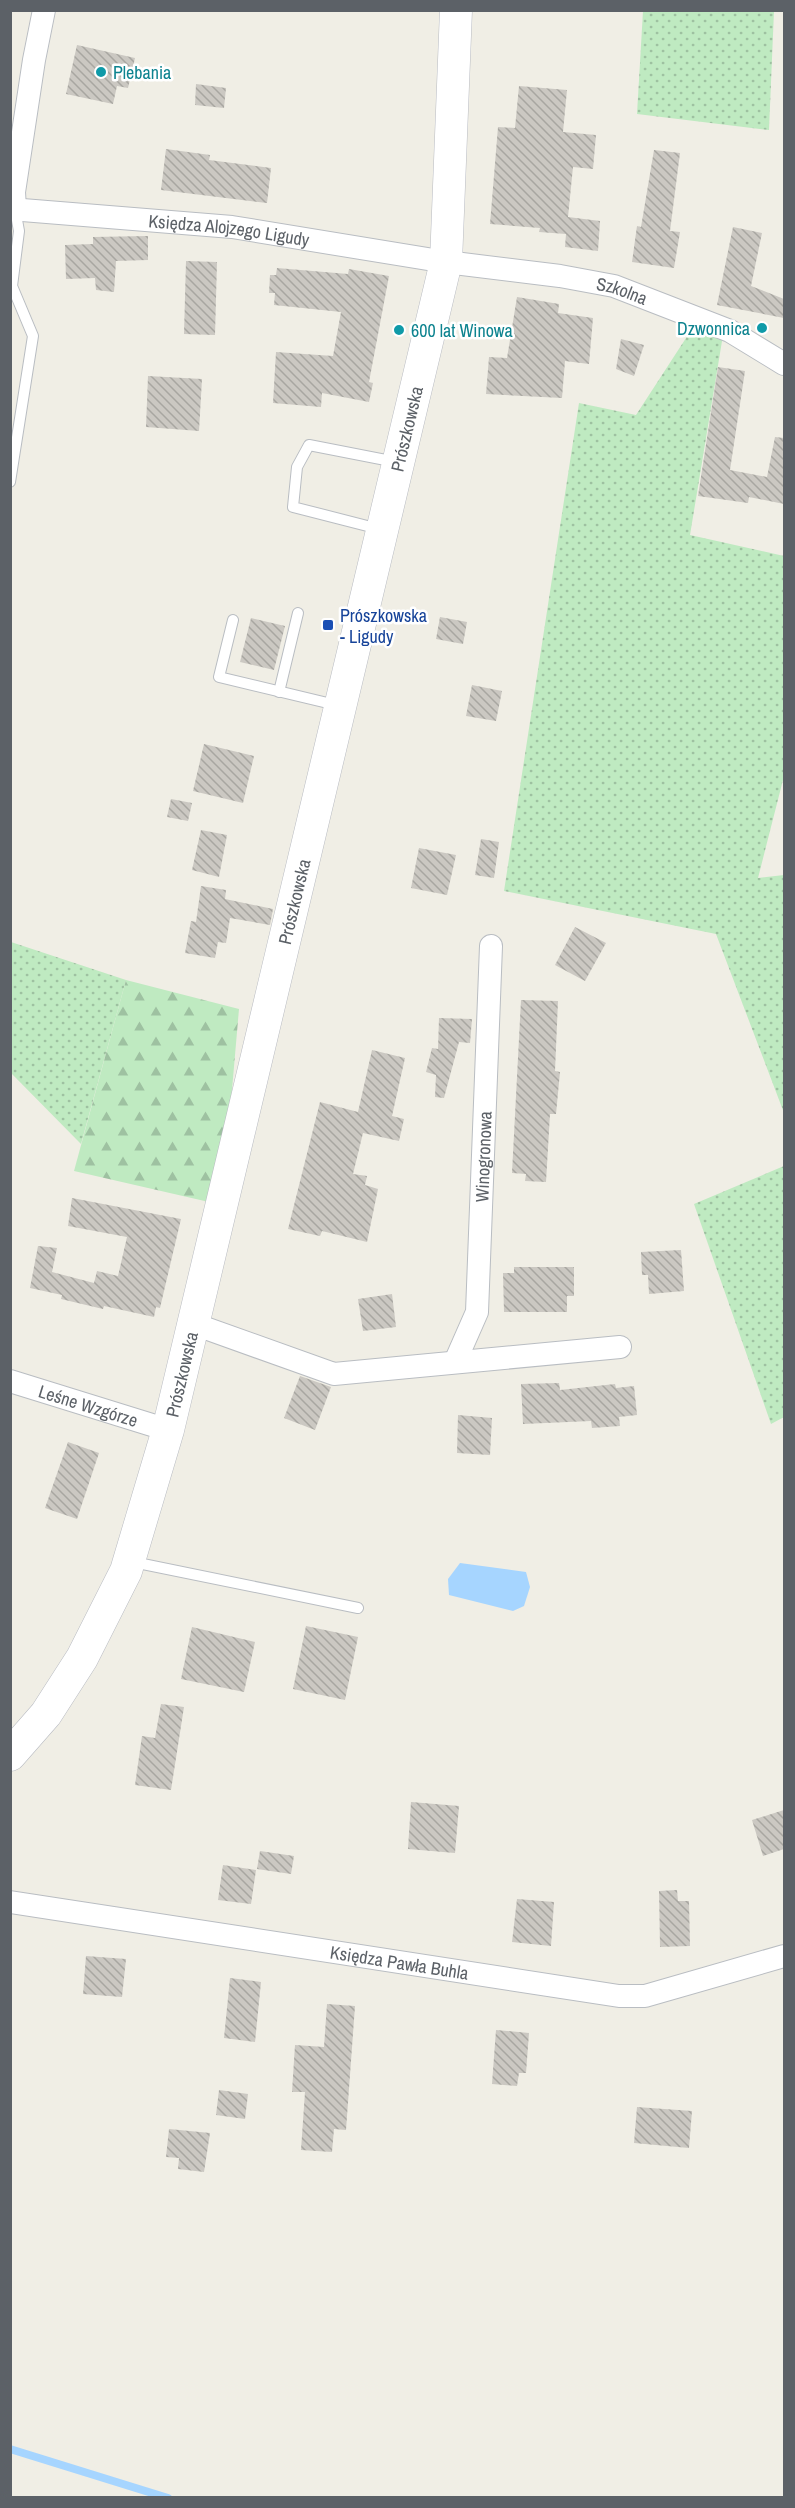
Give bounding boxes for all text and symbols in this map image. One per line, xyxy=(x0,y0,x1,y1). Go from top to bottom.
place label: Plebania xyxy=(113,60,171,85)
marker: Plebania xyxy=(94,65,108,79)
street label: Księdza Alojzego Ligudy xyxy=(148,208,312,252)
street label: Szkolna xyxy=(594,270,651,310)
place label: Dzwonnica xyxy=(677,316,750,341)
place label: 600 lat Winowa xyxy=(411,318,513,343)
marker: Dzwonnica xyxy=(755,321,769,335)
marker: 600 lat Winowa xyxy=(392,323,406,337)
street label: Prószkowska xyxy=(384,383,429,474)
place label: Prószkowska - Ligudy xyxy=(340,603,427,649)
marker: Prószkowska - Ligudy xyxy=(321,618,335,632)
street label: Prószkowska xyxy=(272,856,316,947)
street label: Winogronowa xyxy=(469,1111,497,1203)
street label: Prószkowska xyxy=(159,1329,203,1420)
street label: Leśne Wzgórze xyxy=(36,1378,141,1432)
street label: Księdza Pawła Buhla xyxy=(328,1939,470,1985)

